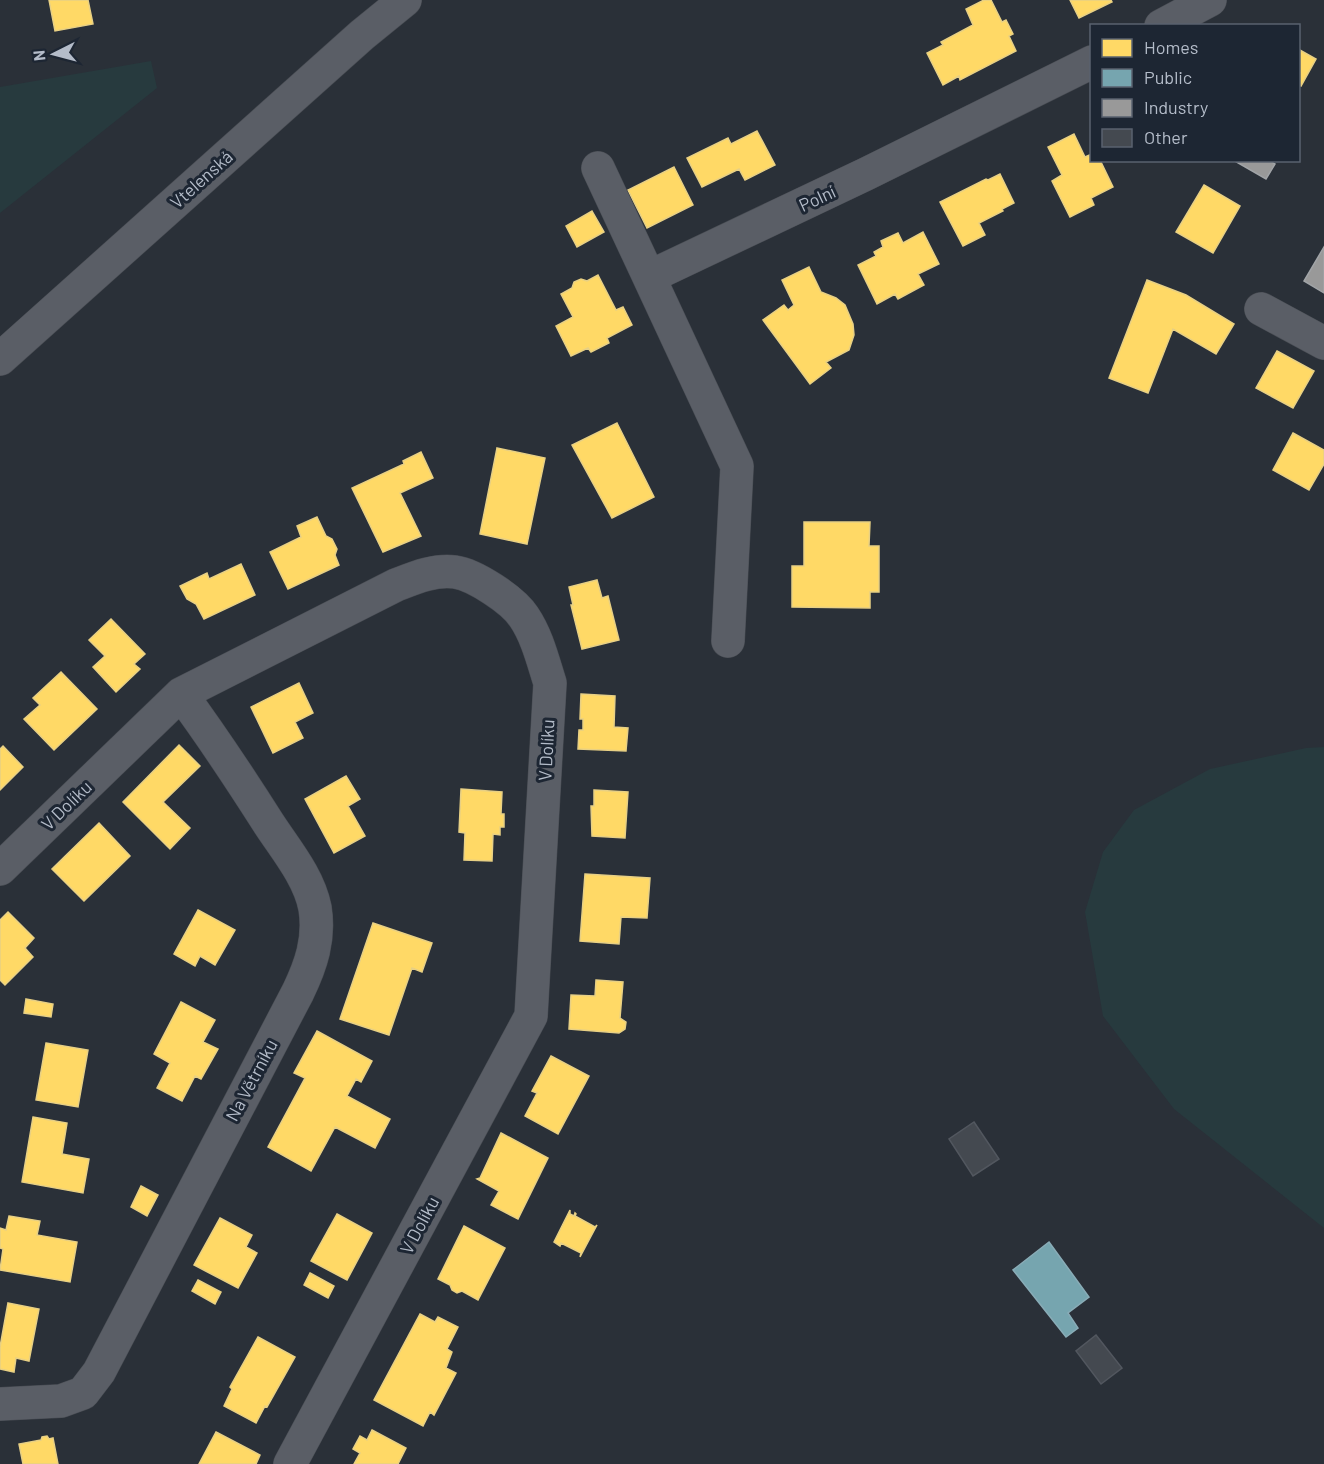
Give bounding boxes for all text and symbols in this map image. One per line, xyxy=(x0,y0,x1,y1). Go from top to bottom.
north arrow xyxy=(24,24,84,84)
legend xyxy=(1090,24,1300,162)
text: Homes xyxy=(1144,36,1198,58)
text: N xyxy=(29,49,49,62)
text: Public xyxy=(1144,66,1192,88)
text: Industry xyxy=(1144,96,1208,118)
text: Other xyxy=(1144,126,1188,148)
street label: Vtelenská xyxy=(165,145,237,213)
street label: Polní xyxy=(795,180,839,216)
street label: V Dolíku xyxy=(533,719,559,781)
street label: V Dolíku xyxy=(36,776,96,834)
street label: Na Větrníku xyxy=(220,1035,282,1125)
street label: V Dolíku xyxy=(395,1193,443,1257)

